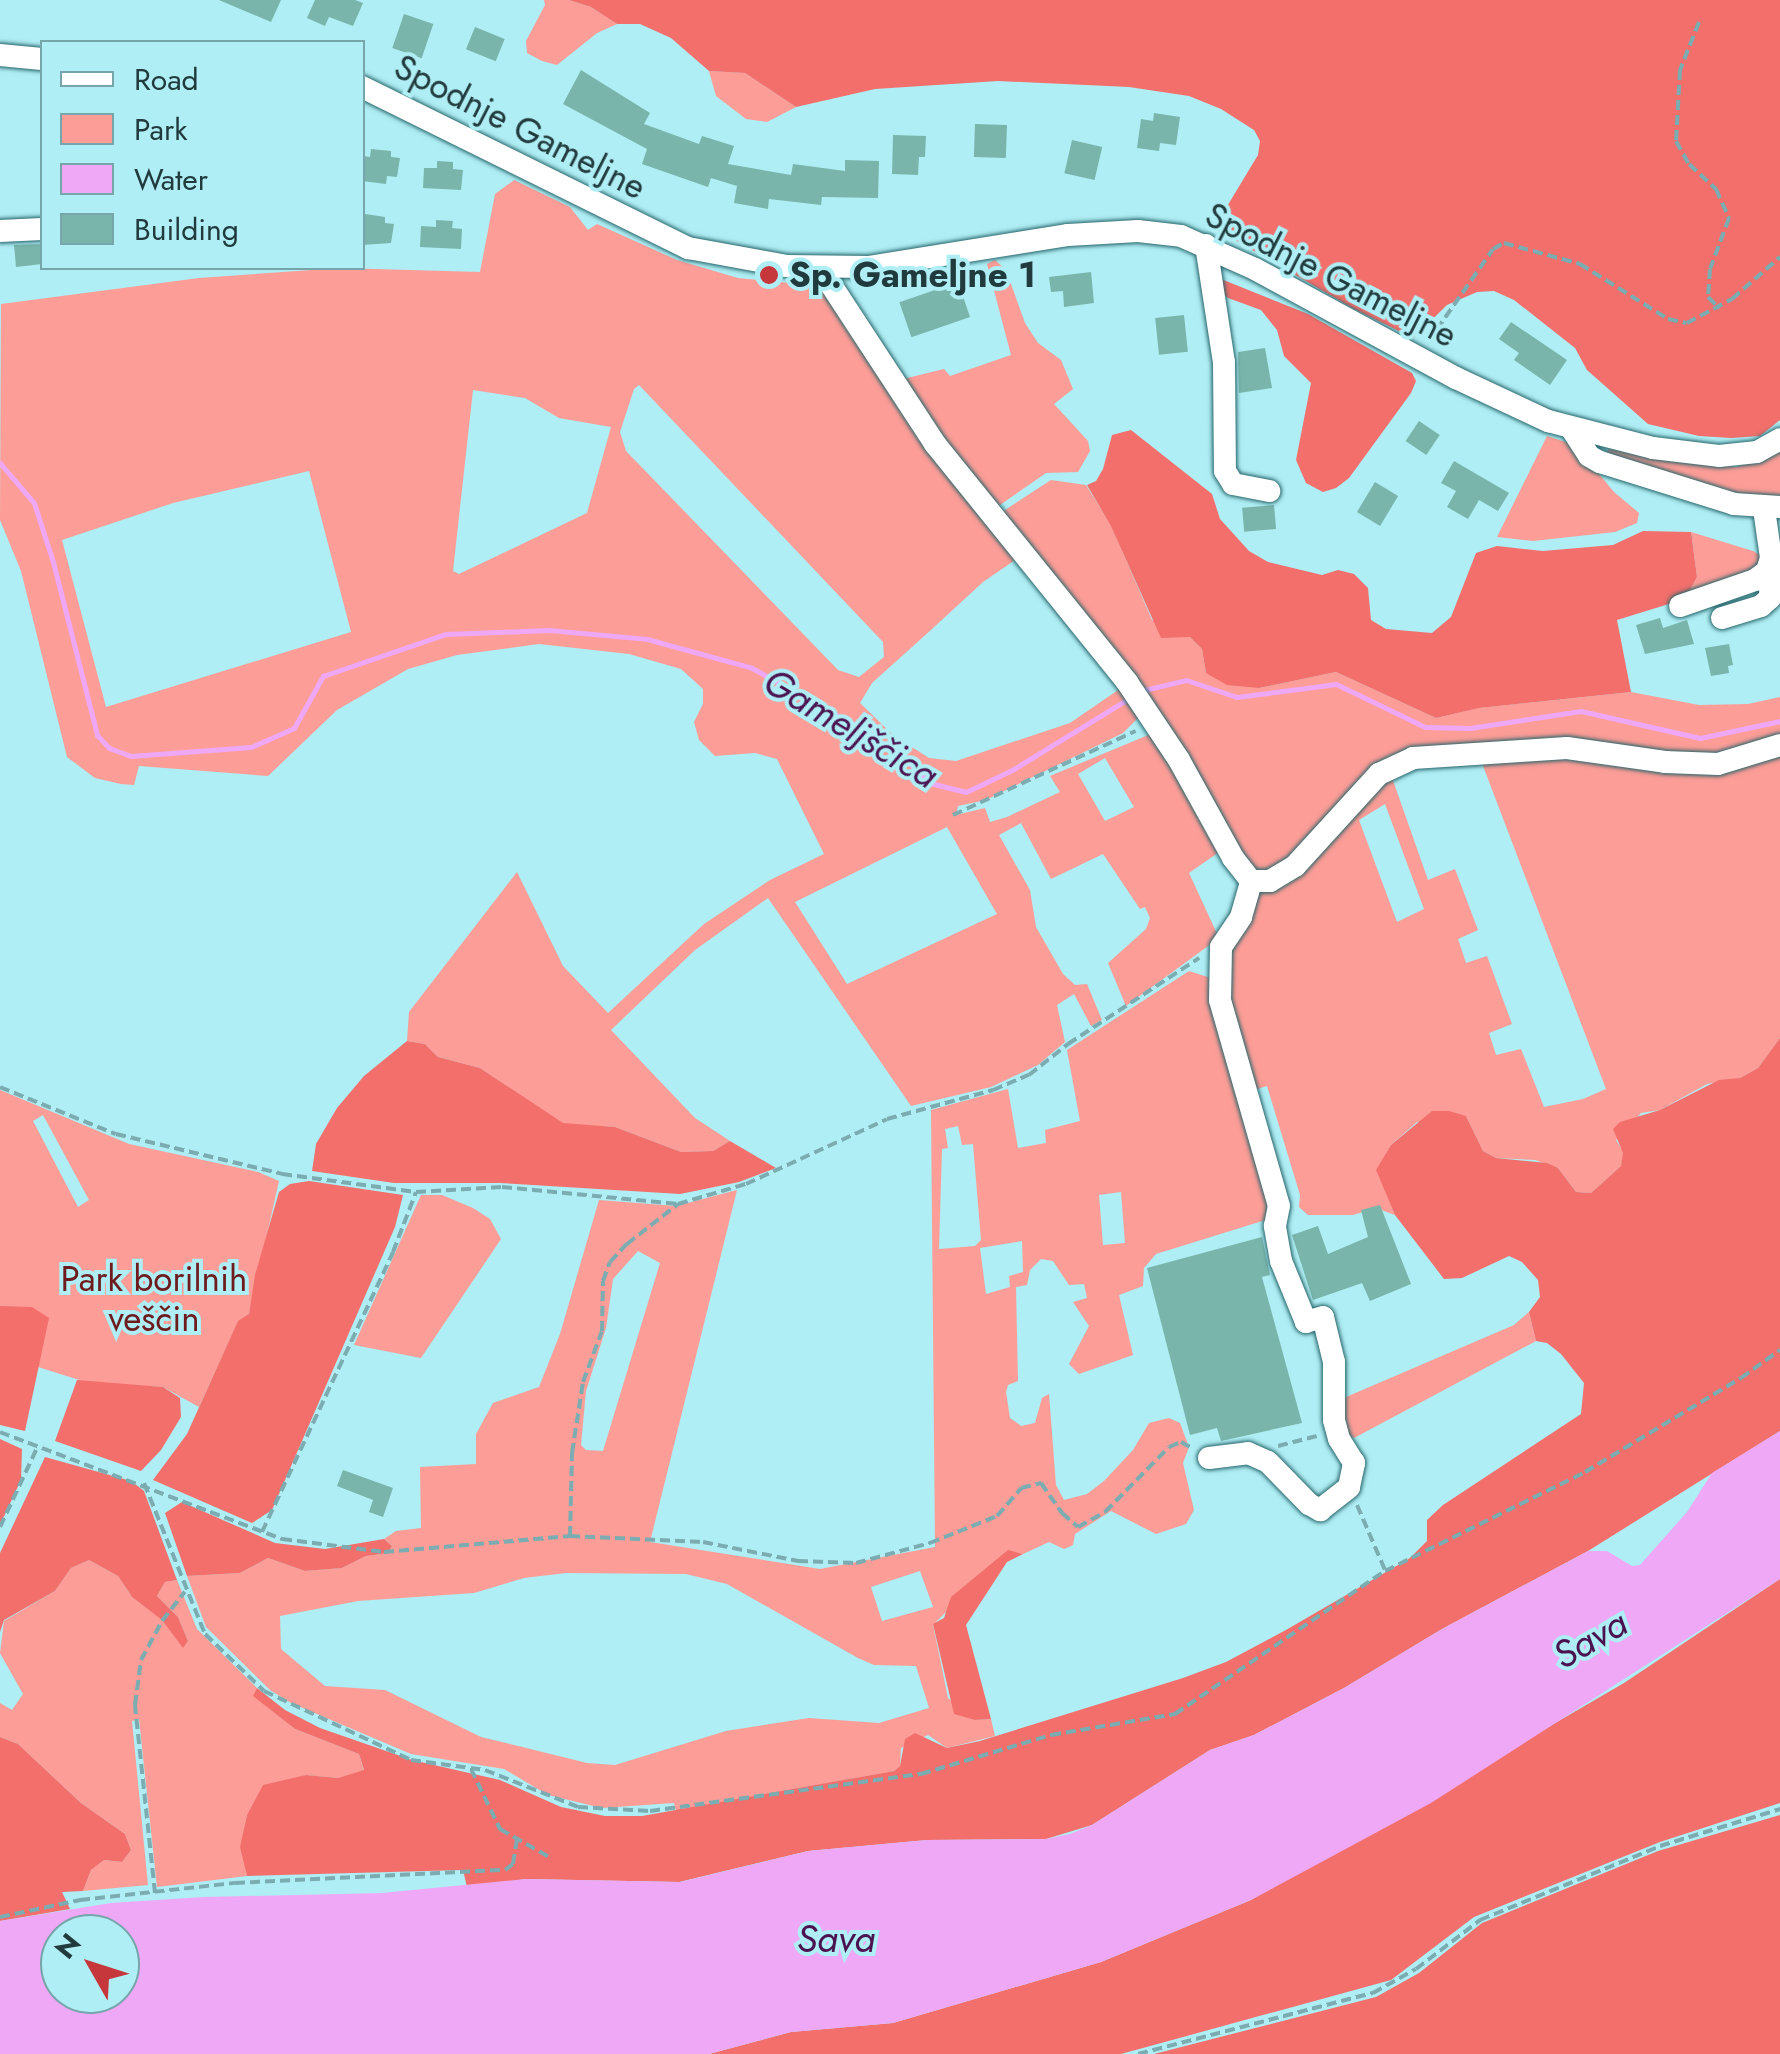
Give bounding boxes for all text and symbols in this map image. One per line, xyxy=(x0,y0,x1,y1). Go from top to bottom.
legend xyxy=(40,40,365,270)
street label: Spodnje Gameljne xyxy=(387,46,653,208)
text: Road xyxy=(134,58,199,101)
text: Park xyxy=(134,108,187,151)
text: Water xyxy=(134,158,208,201)
street label: Spodnje Gameljne xyxy=(1198,194,1464,356)
text: Building xyxy=(134,208,239,251)
place label: Sp. Gameljne 1 xyxy=(789,254,1036,296)
marker: Sp. Gameljne 1 xyxy=(758,264,780,286)
water label: Gameljščica xyxy=(755,658,947,798)
park label: Park borilnih veščin xyxy=(61,1258,247,1340)
water label: Sava xyxy=(1545,1600,1635,1678)
north arrow xyxy=(40,1914,140,2014)
water label: Sava xyxy=(797,1916,875,1962)
text: N xyxy=(45,1925,91,1968)

